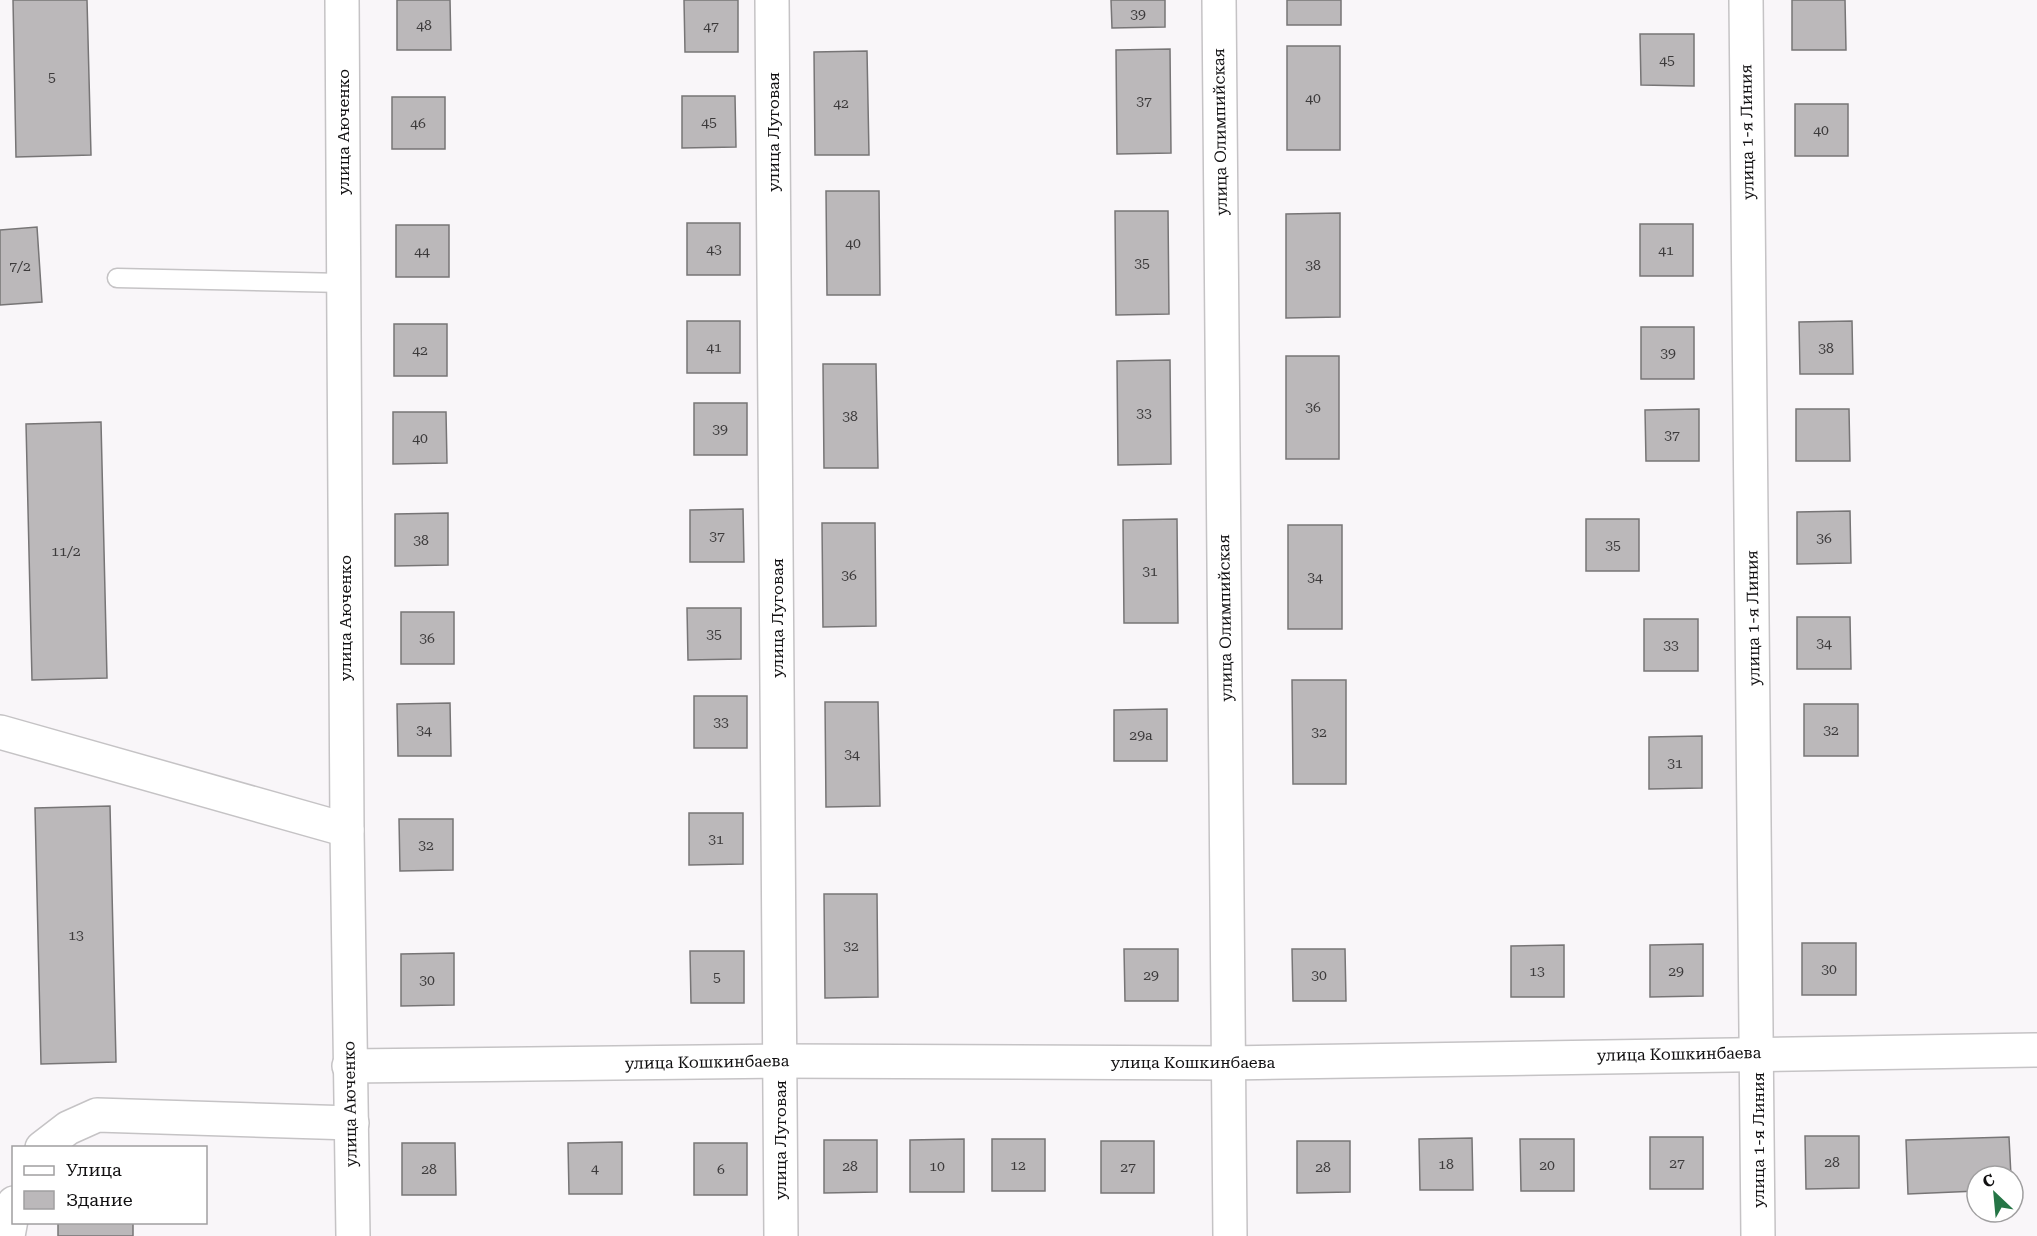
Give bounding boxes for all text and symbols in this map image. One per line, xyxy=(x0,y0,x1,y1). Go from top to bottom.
house number: 39 xyxy=(1130,6,1146,22)
house number: 48 xyxy=(416,17,432,33)
house number: 47 xyxy=(703,18,719,34)
street label: улица Олимпийская xyxy=(1209,48,1231,216)
house number: 45 xyxy=(1659,52,1675,68)
street label: улица 1-я Линия xyxy=(1736,64,1758,200)
house number: 5 xyxy=(48,69,56,85)
street label: улица Аюченко xyxy=(334,69,353,195)
street label: улица Луговая xyxy=(764,72,783,192)
house number: 40 xyxy=(1305,90,1321,106)
house number: 37 xyxy=(1136,93,1152,109)
house number: 42 xyxy=(833,95,849,111)
house number: 45 xyxy=(701,114,717,130)
house number: 46 xyxy=(410,115,426,131)
house number: 40 xyxy=(1813,122,1829,138)
house number: 40 xyxy=(845,235,861,251)
house number: 43 xyxy=(706,241,722,257)
house number: 41 xyxy=(1658,242,1674,258)
house number: 44 xyxy=(414,243,430,259)
house number: 35 xyxy=(1134,255,1150,271)
house number: 38 xyxy=(1305,257,1321,273)
house number: 7/2 xyxy=(9,258,31,274)
house number: 41 xyxy=(706,339,722,355)
house number: 38 xyxy=(1818,340,1834,356)
house number: 42 xyxy=(412,342,428,358)
house number: 39 xyxy=(1660,345,1676,361)
house number: 36 xyxy=(1305,399,1321,415)
house number: 33 xyxy=(1136,405,1152,421)
house number: 38 xyxy=(842,408,858,424)
house number: 39 xyxy=(712,421,728,437)
house number: 37 xyxy=(1664,427,1680,443)
house number: 40 xyxy=(412,430,428,446)
house number: 37 xyxy=(709,528,725,544)
house number: 36 xyxy=(1816,530,1832,546)
house number: 38 xyxy=(413,532,429,548)
street label: улица Олимпийская xyxy=(1214,534,1236,702)
house number: 35 xyxy=(1605,537,1621,553)
house number: 11/2 xyxy=(51,543,81,559)
street label: улица 1-я Линия xyxy=(1742,550,1764,686)
street label: улица Аюченко xyxy=(336,555,355,681)
street label: улица Луговая xyxy=(768,558,787,678)
house number: 31 xyxy=(1142,563,1158,579)
house number: 36 xyxy=(841,567,857,583)
house number: 34 xyxy=(1307,569,1323,585)
house number: 35 xyxy=(706,626,722,642)
house number: 36 xyxy=(419,630,435,646)
house number: 34 xyxy=(1816,635,1832,651)
house number: 33 xyxy=(1663,637,1679,653)
house number: 33 xyxy=(713,714,729,730)
house number: 34 xyxy=(416,722,432,738)
house number: 32 xyxy=(1823,722,1839,738)
house number: 32 xyxy=(1311,724,1327,740)
house number: 29а xyxy=(1129,727,1153,743)
house number: 34 xyxy=(844,746,860,762)
house number: 31 xyxy=(1667,755,1683,771)
house number: 31 xyxy=(708,831,724,847)
house number: 32 xyxy=(418,837,434,853)
house number: 13 xyxy=(68,927,84,943)
house number: 32 xyxy=(843,938,859,954)
house number: 30 xyxy=(1821,961,1837,977)
house number: 13 xyxy=(1529,963,1545,979)
house number: 29 xyxy=(1668,963,1684,979)
house number: 29 xyxy=(1143,967,1159,983)
house number: 30 xyxy=(1311,967,1327,983)
house number: 5 xyxy=(713,969,721,985)
house number: 30 xyxy=(419,972,435,988)
street label: улица Аюченко xyxy=(339,1041,361,1167)
street label: улица Кошкинбаева xyxy=(1597,1043,1762,1065)
street label: улица Кошкинбаева xyxy=(625,1051,790,1073)
street label: улица Кошкинбаева xyxy=(1111,1053,1276,1072)
street label: улица 1-я Линия xyxy=(1749,1072,1768,1208)
street label: улица Луговая xyxy=(771,1080,790,1200)
legend xyxy=(12,1146,207,1224)
house number: 28 xyxy=(1824,1154,1840,1170)
house number: 27 xyxy=(1669,1155,1685,1171)
house number: 18 xyxy=(1438,1156,1454,1172)
house number: 12 xyxy=(1010,1157,1026,1173)
house number: 20 xyxy=(1539,1157,1555,1173)
house number: 28 xyxy=(842,1158,858,1174)
house number: 10 xyxy=(929,1158,945,1174)
text: Улица xyxy=(66,1159,122,1180)
house number: 27 xyxy=(1120,1159,1136,1175)
house number: 28 xyxy=(1315,1159,1331,1175)
house number: 4 xyxy=(591,1160,599,1176)
house number: 28 xyxy=(421,1161,437,1177)
house number: 6 xyxy=(717,1161,725,1177)
north arrow xyxy=(1965,1164,2025,1224)
text: С xyxy=(1979,1170,1998,1192)
text: Здание xyxy=(66,1189,133,1210)

